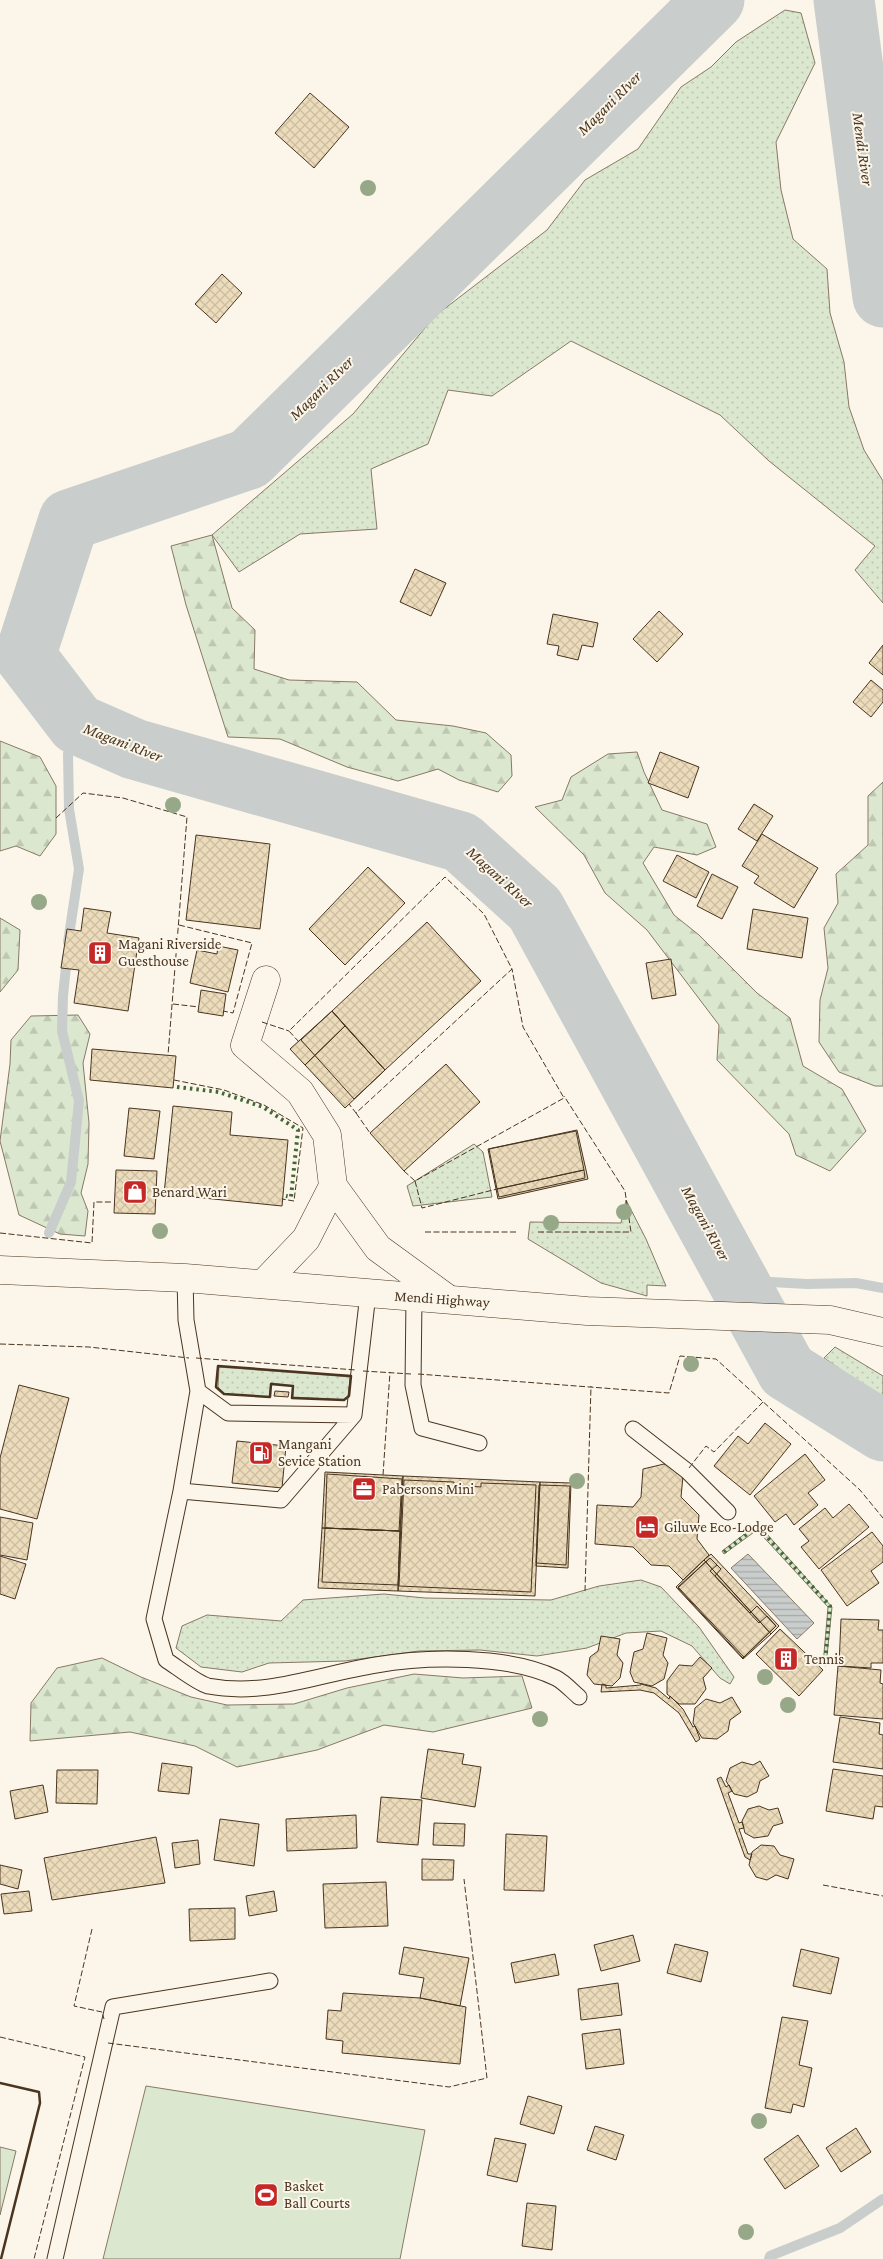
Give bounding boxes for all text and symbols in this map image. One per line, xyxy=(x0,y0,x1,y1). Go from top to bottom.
water label: Magani RIver xyxy=(573,67,645,140)
water label: Mendi River xyxy=(849,110,877,187)
water label: Magani RIver xyxy=(285,352,357,425)
water label: Magani RIver xyxy=(80,719,165,766)
water label: Magani RIver xyxy=(462,842,537,912)
place label: Magani Riverside Guesthouse xyxy=(118,936,222,969)
building icon: Magani Riverside Guesthouse xyxy=(87,940,113,966)
shop icon: Benard Wari xyxy=(122,1179,148,1205)
water label: Magani RIver xyxy=(677,1182,734,1264)
place label: Benard Wari xyxy=(152,1184,227,1200)
street label: Mendi Highway xyxy=(394,1288,490,1311)
place label: Mangani Sevice Station xyxy=(278,1436,361,1469)
fuel station icon: Mangani Sevice Station xyxy=(248,1440,274,1466)
office icon: Pabersons Mini xyxy=(351,1476,377,1502)
place label: Pabersons Mini xyxy=(382,1481,474,1497)
hotel icon: Giluwe Eco-Lodge xyxy=(634,1514,660,1540)
place label: Giluwe Eco-Lodge xyxy=(664,1519,774,1536)
building icon: Tennis xyxy=(773,1646,799,1672)
place label: Tennis xyxy=(804,1651,844,1667)
place label: Basket Ball Courts xyxy=(284,2178,350,2211)
sports icon: Basket Ball Courts xyxy=(253,2182,279,2208)

